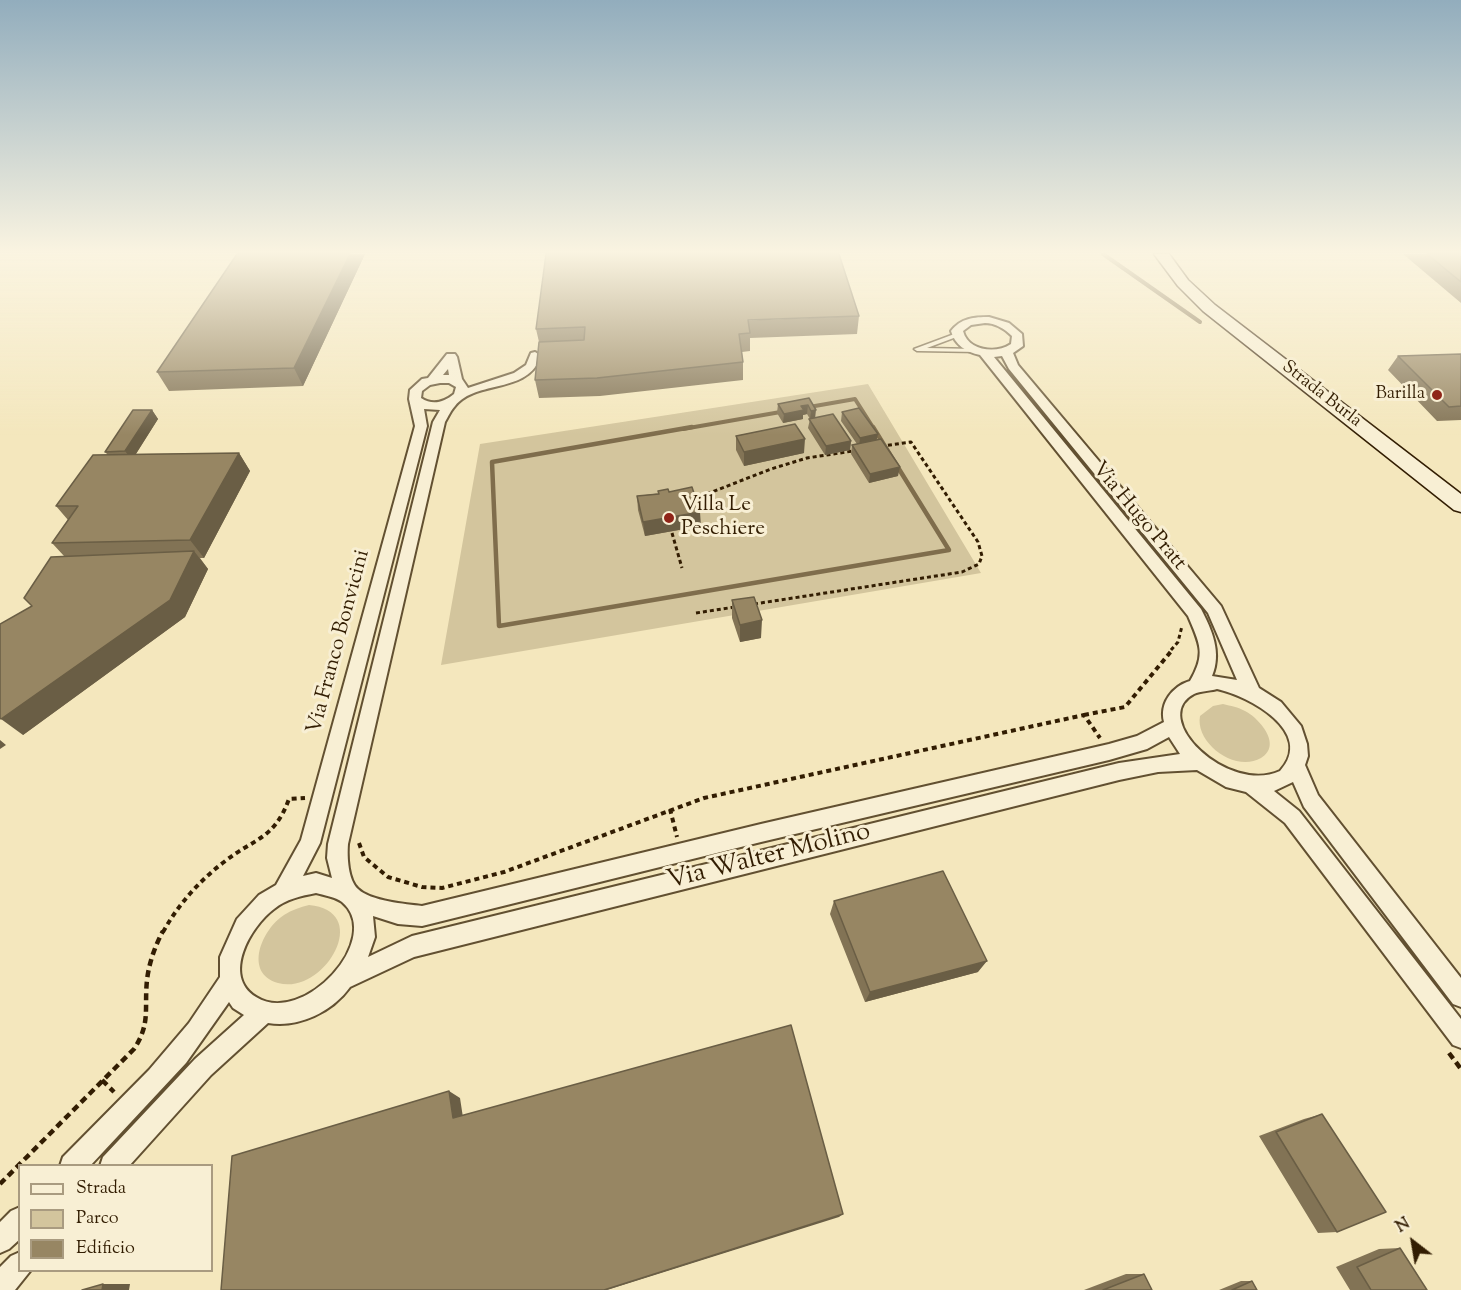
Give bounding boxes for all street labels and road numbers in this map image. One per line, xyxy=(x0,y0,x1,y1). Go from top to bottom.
street label: Strada Burla xyxy=(1277,357,1365,433)
street label: Via Hugo Pratt xyxy=(1085,458,1191,576)
street label: Via Franco Bonvicini xyxy=(303,547,377,737)
street label: Via Walter Molino xyxy=(664,818,874,898)

